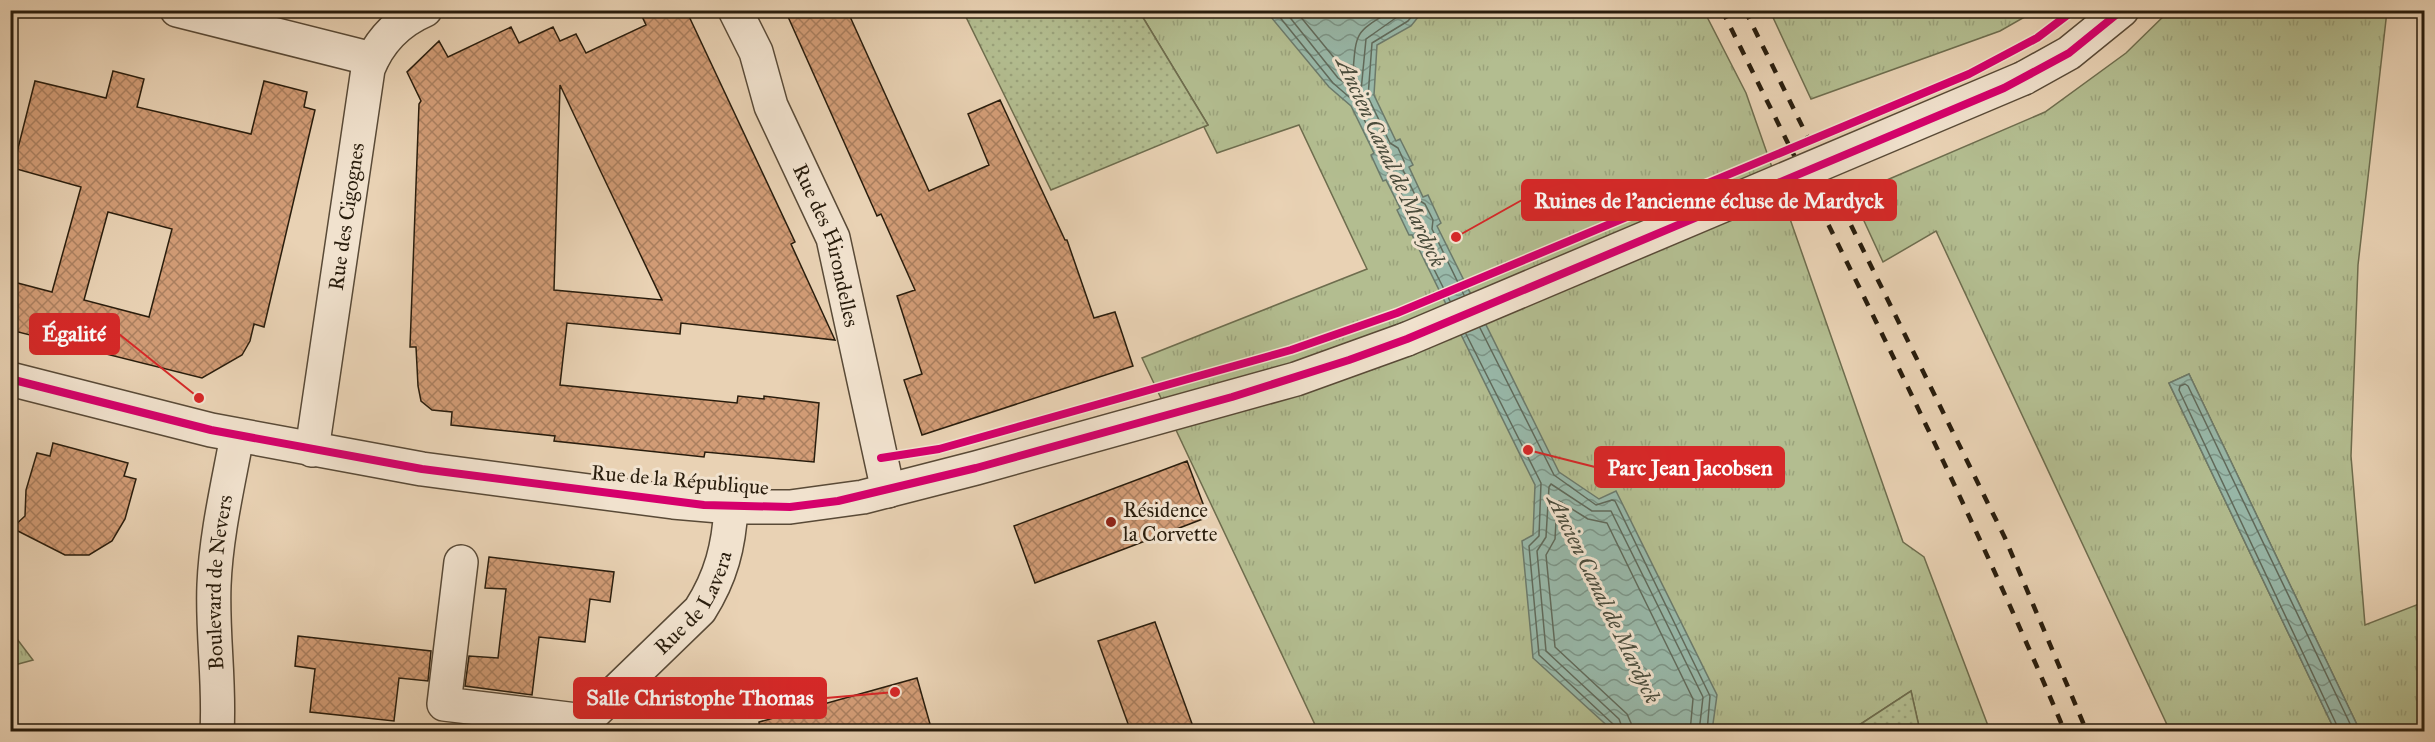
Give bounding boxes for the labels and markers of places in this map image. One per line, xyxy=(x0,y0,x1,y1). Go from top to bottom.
callout: Ruines de l'ancienne écluse de Mardyck xyxy=(1522,180,1896,220)
callout: Égalité xyxy=(30,314,119,354)
callout: Parc Jean Jacobsen xyxy=(1595,447,1784,487)
place label: Résidence la Corvette xyxy=(1123,497,1218,547)
marker: Résidence la Corvette xyxy=(1104,515,1118,529)
callout: Salle Christophe Thomas xyxy=(574,678,826,718)

